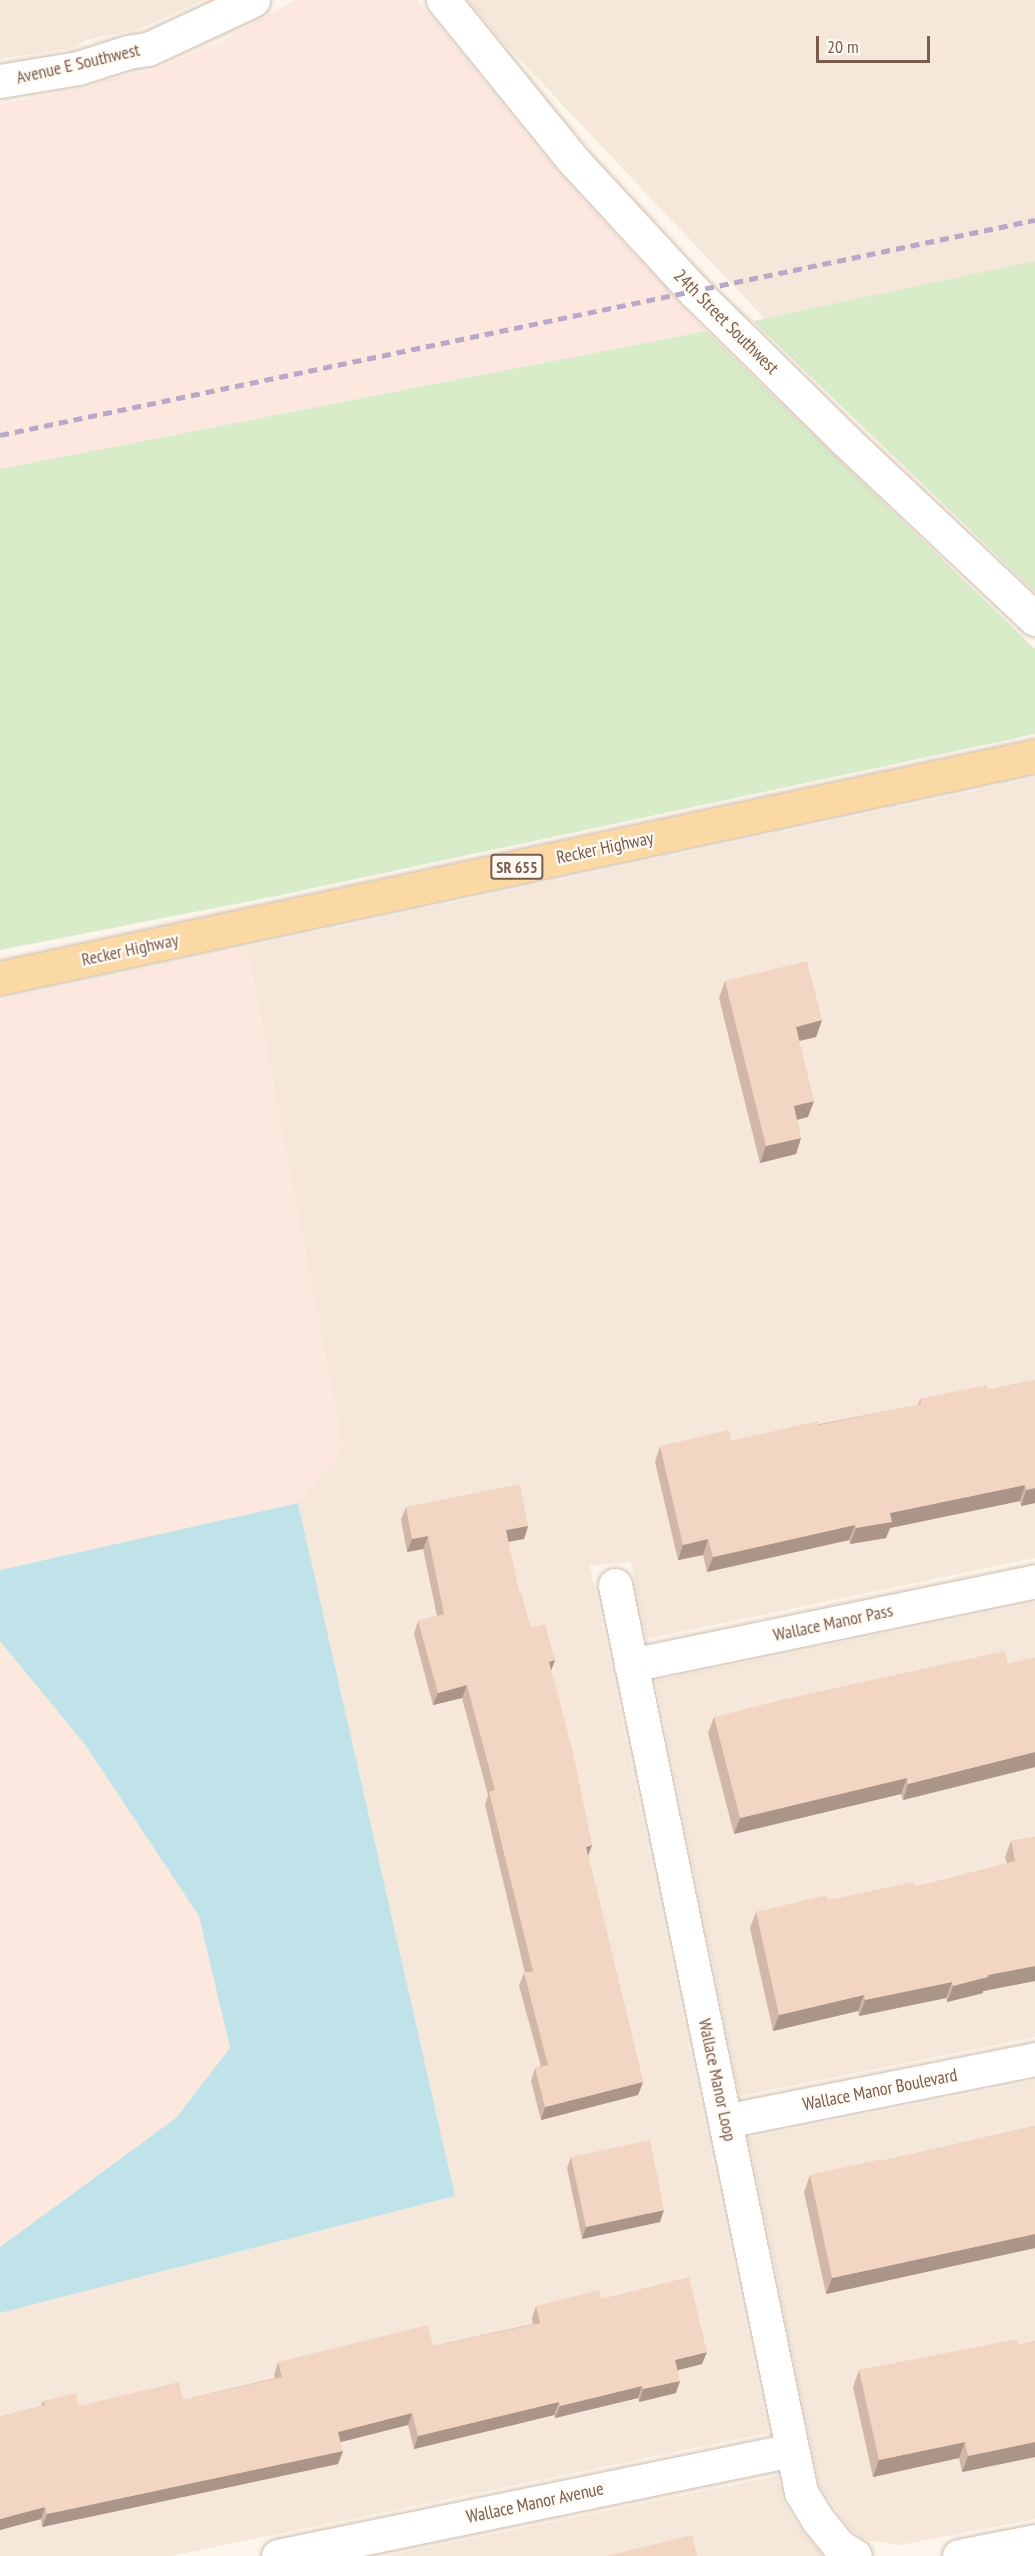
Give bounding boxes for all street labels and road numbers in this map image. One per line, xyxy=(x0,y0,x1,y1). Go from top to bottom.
street label: Avenue E Southwest xyxy=(14,39,142,89)
street label: 24th Street Southwest xyxy=(669,265,783,379)
street label: Recker Highway xyxy=(555,827,655,869)
road number: SR 655 xyxy=(490,854,544,880)
street label: Recker Highway xyxy=(80,929,180,971)
street label: Wallace Manor Pass xyxy=(771,1600,895,1646)
street label: Wallace Manor Loop xyxy=(693,2017,741,2143)
street label: Wallace Manor Boulevard xyxy=(801,2064,959,2116)
street label: Wallace Manor Avenue xyxy=(464,2478,606,2528)

